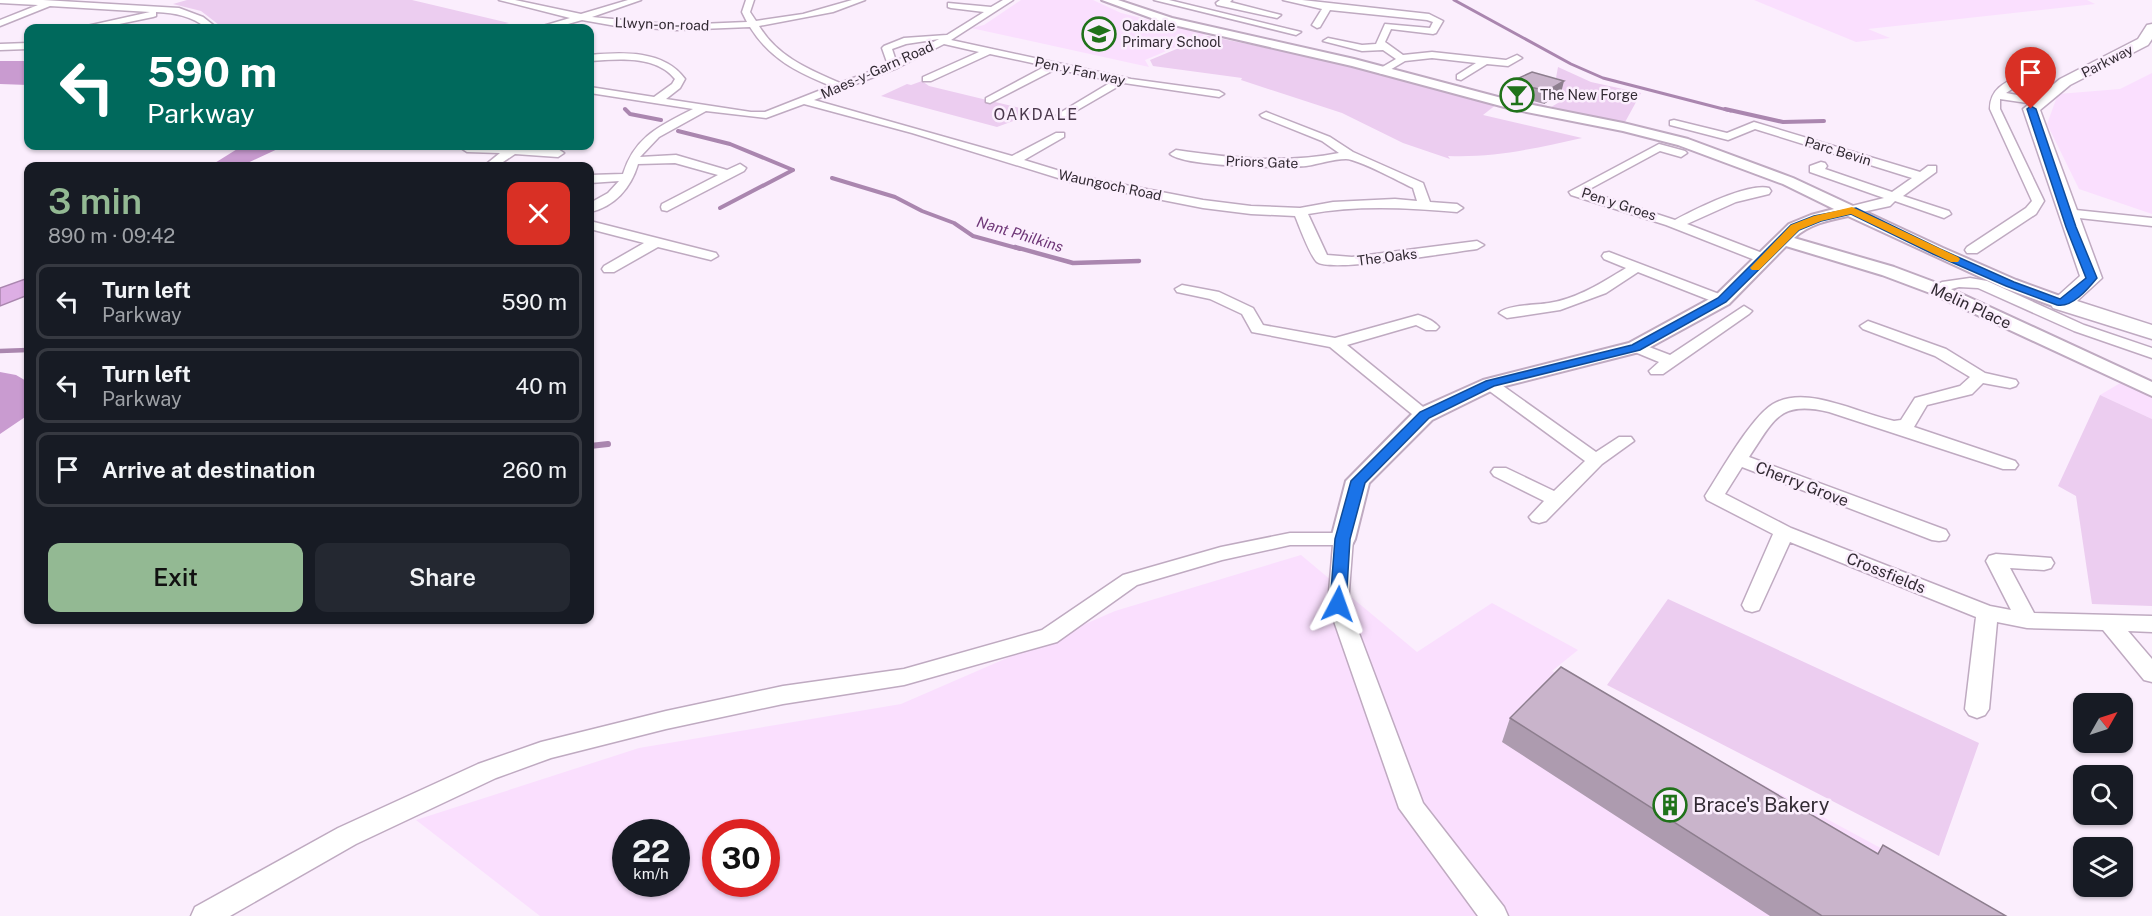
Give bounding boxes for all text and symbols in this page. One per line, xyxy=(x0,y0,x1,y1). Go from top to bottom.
street label: Llwyn-on-road xyxy=(614,14,710,34)
school or university icon: Oakdale Primary School xyxy=(1081,16,1117,52)
place label: Oakdale Primary School xyxy=(1122,18,1221,50)
street label: Maes-y-Garn Road xyxy=(818,38,936,102)
street label: Parkway xyxy=(2079,41,2136,81)
text: 590 m xyxy=(147,47,277,96)
pin xyxy=(2005,47,2056,109)
icon: left xyxy=(48,48,126,126)
street label: Pen y Fan way xyxy=(1033,54,1127,88)
icon: arrive xyxy=(2014,56,2047,89)
bar icon: The New Forge xyxy=(1499,77,1535,113)
place label: The New Forge xyxy=(1540,87,1638,103)
text: Parkway xyxy=(147,97,255,129)
district label: OAKDALE xyxy=(993,105,1079,124)
street label: Parc Bevin xyxy=(1803,133,1873,169)
street label: Priors Gate xyxy=(1225,153,1299,171)
street label: Waungoch Road xyxy=(1057,166,1163,204)
text: 3 min xyxy=(48,180,142,222)
button: close xyxy=(507,182,570,245)
street label: Pen y Groes xyxy=(1580,184,1658,224)
water label: Nant Philkins xyxy=(975,213,1065,255)
text: 890 m · 09:42 xyxy=(48,224,175,248)
street label: The Oaks xyxy=(1356,245,1418,269)
text: Turn left xyxy=(102,277,191,303)
street label: Melin Place xyxy=(1928,279,2014,333)
icon: left xyxy=(51,285,84,318)
text: 590 m xyxy=(501,289,567,315)
text: Parkway xyxy=(102,303,182,327)
text: Turn left xyxy=(102,361,191,387)
icon: left xyxy=(51,369,84,402)
text: 40 m xyxy=(515,373,567,399)
text: Parkway xyxy=(102,387,182,411)
icon: arrive xyxy=(51,453,84,486)
text: Arrive at destination xyxy=(102,457,315,483)
text: 260 m xyxy=(502,457,567,483)
street label: Cherry Grove xyxy=(1753,458,1851,510)
button: Exit xyxy=(48,543,303,612)
button: Share xyxy=(315,543,570,612)
street label: Crossfields xyxy=(1844,549,1928,597)
position arrow xyxy=(1306,572,1370,636)
north arrow xyxy=(2073,693,2133,753)
map controls xyxy=(2073,693,2133,897)
button: search xyxy=(2073,765,2133,825)
building icon: Brace's Bakery xyxy=(1652,787,1688,823)
place label: Brace's Bakery xyxy=(1693,793,1830,817)
speed limit sign: 30 xyxy=(702,819,780,897)
text: 22 xyxy=(632,833,670,869)
button: layers xyxy=(2073,837,2133,897)
text: km/h xyxy=(633,865,669,882)

